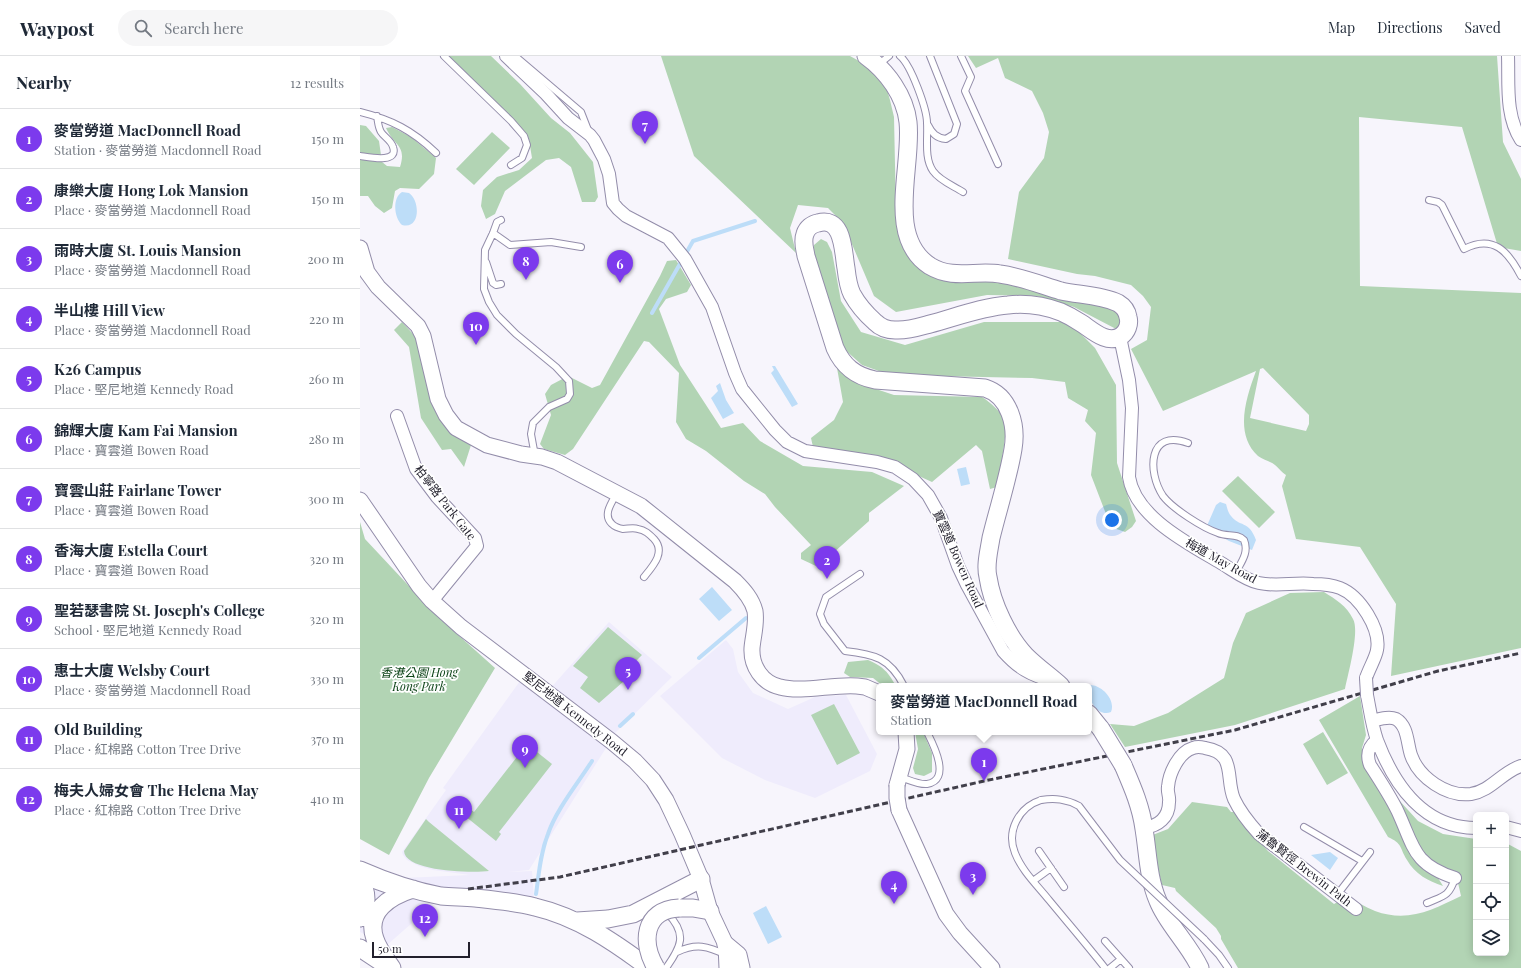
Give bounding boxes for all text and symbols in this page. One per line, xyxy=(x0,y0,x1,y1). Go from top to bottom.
search box xyxy=(118,10,398,46)
text: Waypost xyxy=(20,15,94,41)
icon: search xyxy=(132,17,154,39)
text: Search here xyxy=(164,18,244,38)
text: Map xyxy=(1328,18,1355,37)
text: Directions xyxy=(1377,18,1443,37)
text: Saved xyxy=(1465,18,1501,37)
text: Nearby xyxy=(16,71,71,93)
text: 12 results xyxy=(290,74,344,91)
pin: 7 xyxy=(632,111,658,144)
text: 麥當勞道 MacDonnell Road xyxy=(54,120,241,140)
text: 1 xyxy=(27,130,31,147)
text: 150 m xyxy=(311,130,344,147)
text: Station · 麥當勞道 Macdonnell Road xyxy=(54,141,262,158)
text: 康樂大廈 Hong Lok Mansion xyxy=(54,180,248,200)
text: 2 xyxy=(26,190,32,207)
text: 150 m xyxy=(311,190,344,207)
text: Place · 麥當勞道 Macdonnell Road xyxy=(54,201,251,218)
text: 雨時大廈 St. Louis Mansion xyxy=(54,240,241,260)
pin: 8 xyxy=(513,247,539,280)
text: 3 xyxy=(26,250,32,267)
text: 200 m xyxy=(307,250,344,267)
pin: 6 xyxy=(607,250,633,283)
text: Place · 麥當勞道 Macdonnell Road xyxy=(54,261,251,278)
text: 半山樓 Hill View xyxy=(54,300,165,320)
text: 4 xyxy=(26,310,32,327)
text: 220 m xyxy=(309,310,344,327)
pin: 10 xyxy=(463,312,489,345)
text: Place · 麥當勞道 Macdonnell Road xyxy=(54,321,251,338)
text: K26 Campus xyxy=(54,359,141,379)
text: 5 xyxy=(26,370,32,387)
text: 260 m xyxy=(308,370,344,387)
text: Place · 堅尼地道 Kennedy Road xyxy=(54,380,234,397)
text: 錦輝大廈 Kam Fai Mansion xyxy=(54,420,238,440)
text: 6 xyxy=(25,430,33,447)
text: 280 m xyxy=(308,430,344,447)
text: Place · 寶雲道 Bowen Road xyxy=(54,441,209,458)
street label: 柏寧路 Park Gate xyxy=(411,462,480,543)
text: 寶雲山莊 Fairlane Tower xyxy=(54,480,221,500)
text: 7 xyxy=(26,490,32,507)
text: 300 m xyxy=(308,490,344,507)
text: Place · 寶雲道 Bowen Road xyxy=(54,501,209,518)
street label: 寶雲道 Bowen Road xyxy=(930,507,988,610)
your location xyxy=(1102,510,1122,530)
street label: 梅道 May Road xyxy=(1183,534,1260,586)
text: 香海大廈 Estella Court xyxy=(54,540,208,560)
pin: 2 xyxy=(814,546,840,579)
text: 8 xyxy=(25,550,33,567)
text: 320 m xyxy=(309,550,344,567)
text: Place · 寶雲道 Bowen Road xyxy=(54,561,209,578)
text: 聖若瑟書院 St. Joseph's College xyxy=(54,600,265,620)
text: 9 xyxy=(25,610,33,627)
text: 320 m xyxy=(309,610,344,627)
text: School · 堅尼地道 Kennedy Road xyxy=(54,621,242,638)
pin: 5 xyxy=(615,657,641,690)
text: 惠士大廈 Welsby Court xyxy=(54,660,210,680)
park label: 香港公園 Hong Kong Park xyxy=(380,664,460,694)
street label: 堅尼地道 Kennedy Road xyxy=(520,667,631,759)
text: 10 xyxy=(22,670,36,687)
text: 330 m xyxy=(310,670,344,687)
text: Place · 麥當勞道 Macdonnell Road xyxy=(54,681,251,698)
popup xyxy=(876,683,1092,735)
text: 麥當勞道 MacDonnell Road xyxy=(890,691,1078,711)
text: Station xyxy=(890,711,932,728)
text: Old Building xyxy=(54,719,142,739)
text: 11 xyxy=(24,730,34,747)
text: 370 m xyxy=(310,730,344,747)
pin: 9 xyxy=(512,735,538,768)
text: Place · 紅棉路 Cotton Tree Drive xyxy=(54,740,241,757)
pin: 1 xyxy=(971,748,997,781)
text: 梅夫人婦女會 The Helena May xyxy=(54,780,259,800)
text: 12 xyxy=(23,790,35,807)
text: 410 m xyxy=(310,790,344,807)
pin: 11 xyxy=(446,796,472,829)
text: Place · 紅棉路 Cotton Tree Drive xyxy=(54,801,241,818)
map controls xyxy=(1473,812,1509,956)
button: + xyxy=(1473,812,1509,848)
street label: 蒲魯賢徑 Brewin Path xyxy=(1254,825,1356,909)
button: − xyxy=(1473,848,1509,884)
pin: 3 xyxy=(960,862,986,895)
pin: 4 xyxy=(881,871,907,904)
button: locate xyxy=(1473,884,1509,920)
pin: 12 xyxy=(412,904,438,937)
button: layers xyxy=(1473,920,1509,956)
scale bar xyxy=(372,940,470,959)
text: 50 m xyxy=(378,941,402,956)

